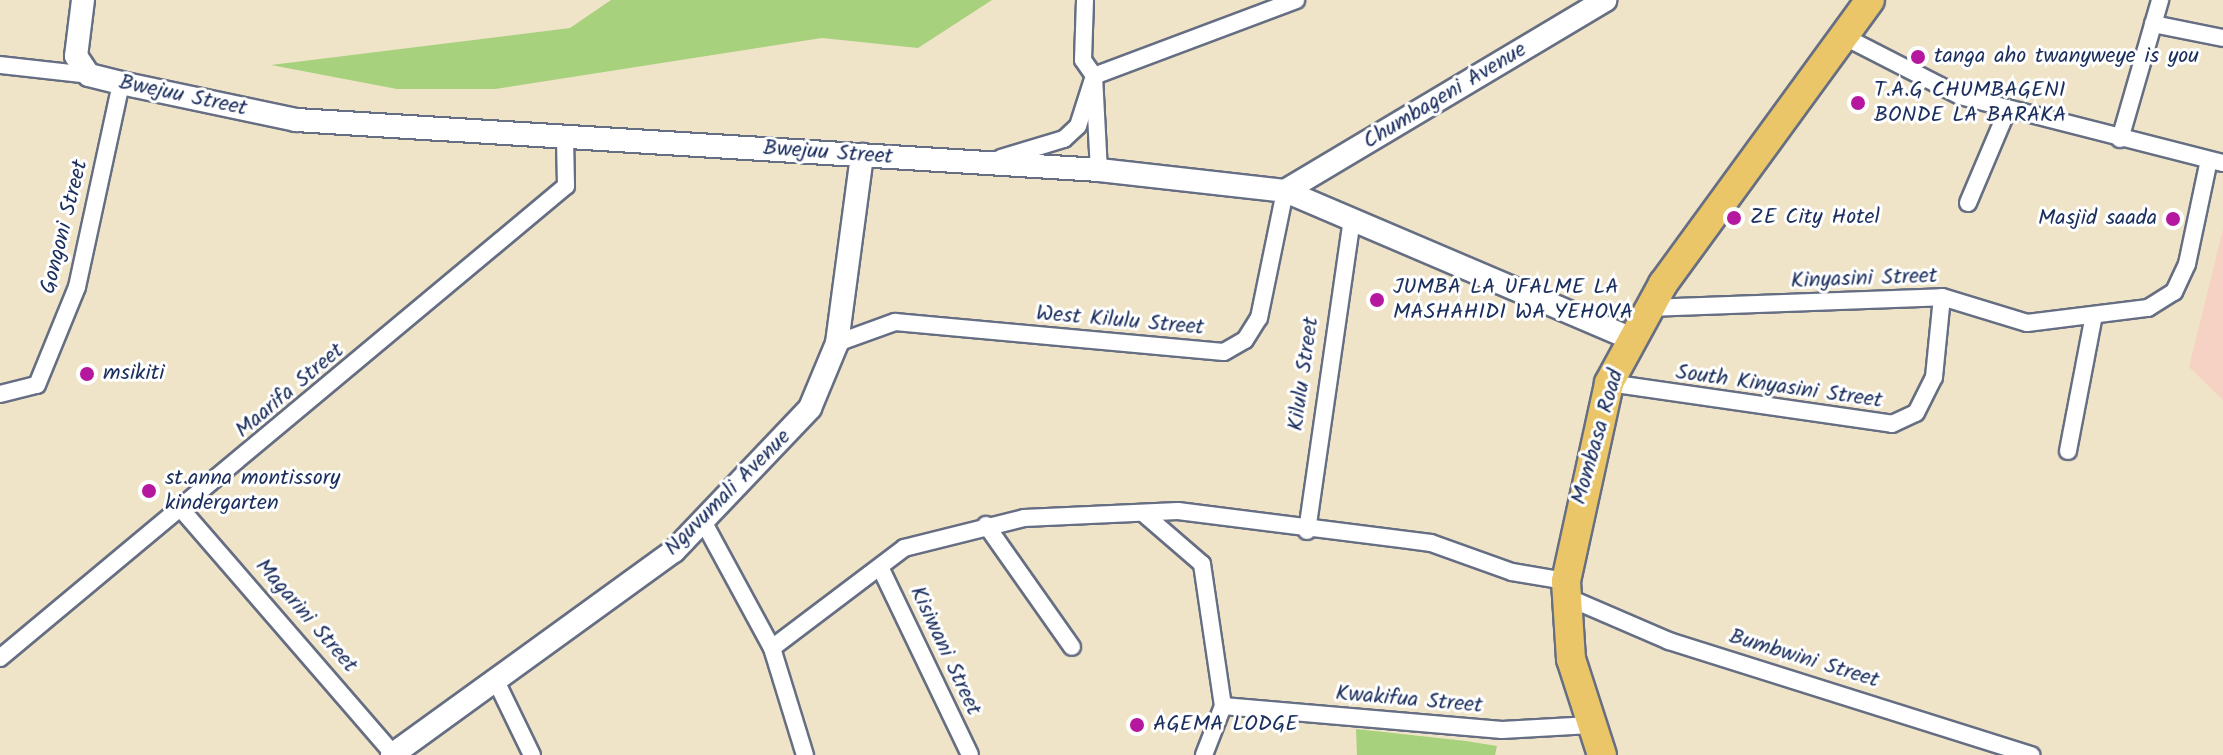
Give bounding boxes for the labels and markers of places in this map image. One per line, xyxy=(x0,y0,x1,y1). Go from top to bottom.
place label: tanga aho twanyweye is you xyxy=(1934,44,2199,70)
marker: tanga aho twanyweye is you xyxy=(1909,48,1927,66)
place label: T.A.G CHUMBAGENI BONDE LA BARAKA xyxy=(1874,77,2066,128)
marker: T.A.G CHUMBAGENI BONDE LA BARAKA xyxy=(1849,94,1867,112)
place label: ZE City Hotel xyxy=(1750,205,1880,231)
place label: Masjid saada xyxy=(2038,206,2157,232)
marker: ZE City Hotel xyxy=(1725,209,1743,227)
marker: Masjid saada xyxy=(2164,210,2182,228)
place label: JUMBA LA UFALME LA MASHAHIDI WA YEHOVA xyxy=(1393,274,1633,326)
marker: JUMBA LA UFALME LA MASHAHIDI WA YEHOVA xyxy=(1368,291,1386,309)
place label: msikiti xyxy=(103,361,164,387)
marker: msikiti xyxy=(78,365,96,383)
place label: st.anna montissory kindergarten xyxy=(165,465,340,516)
marker: st.anna montissory kindergarten xyxy=(140,482,158,500)
place label: AGEMA LODGE xyxy=(1153,712,1298,738)
marker: AGEMA LODGE xyxy=(1128,716,1146,734)

